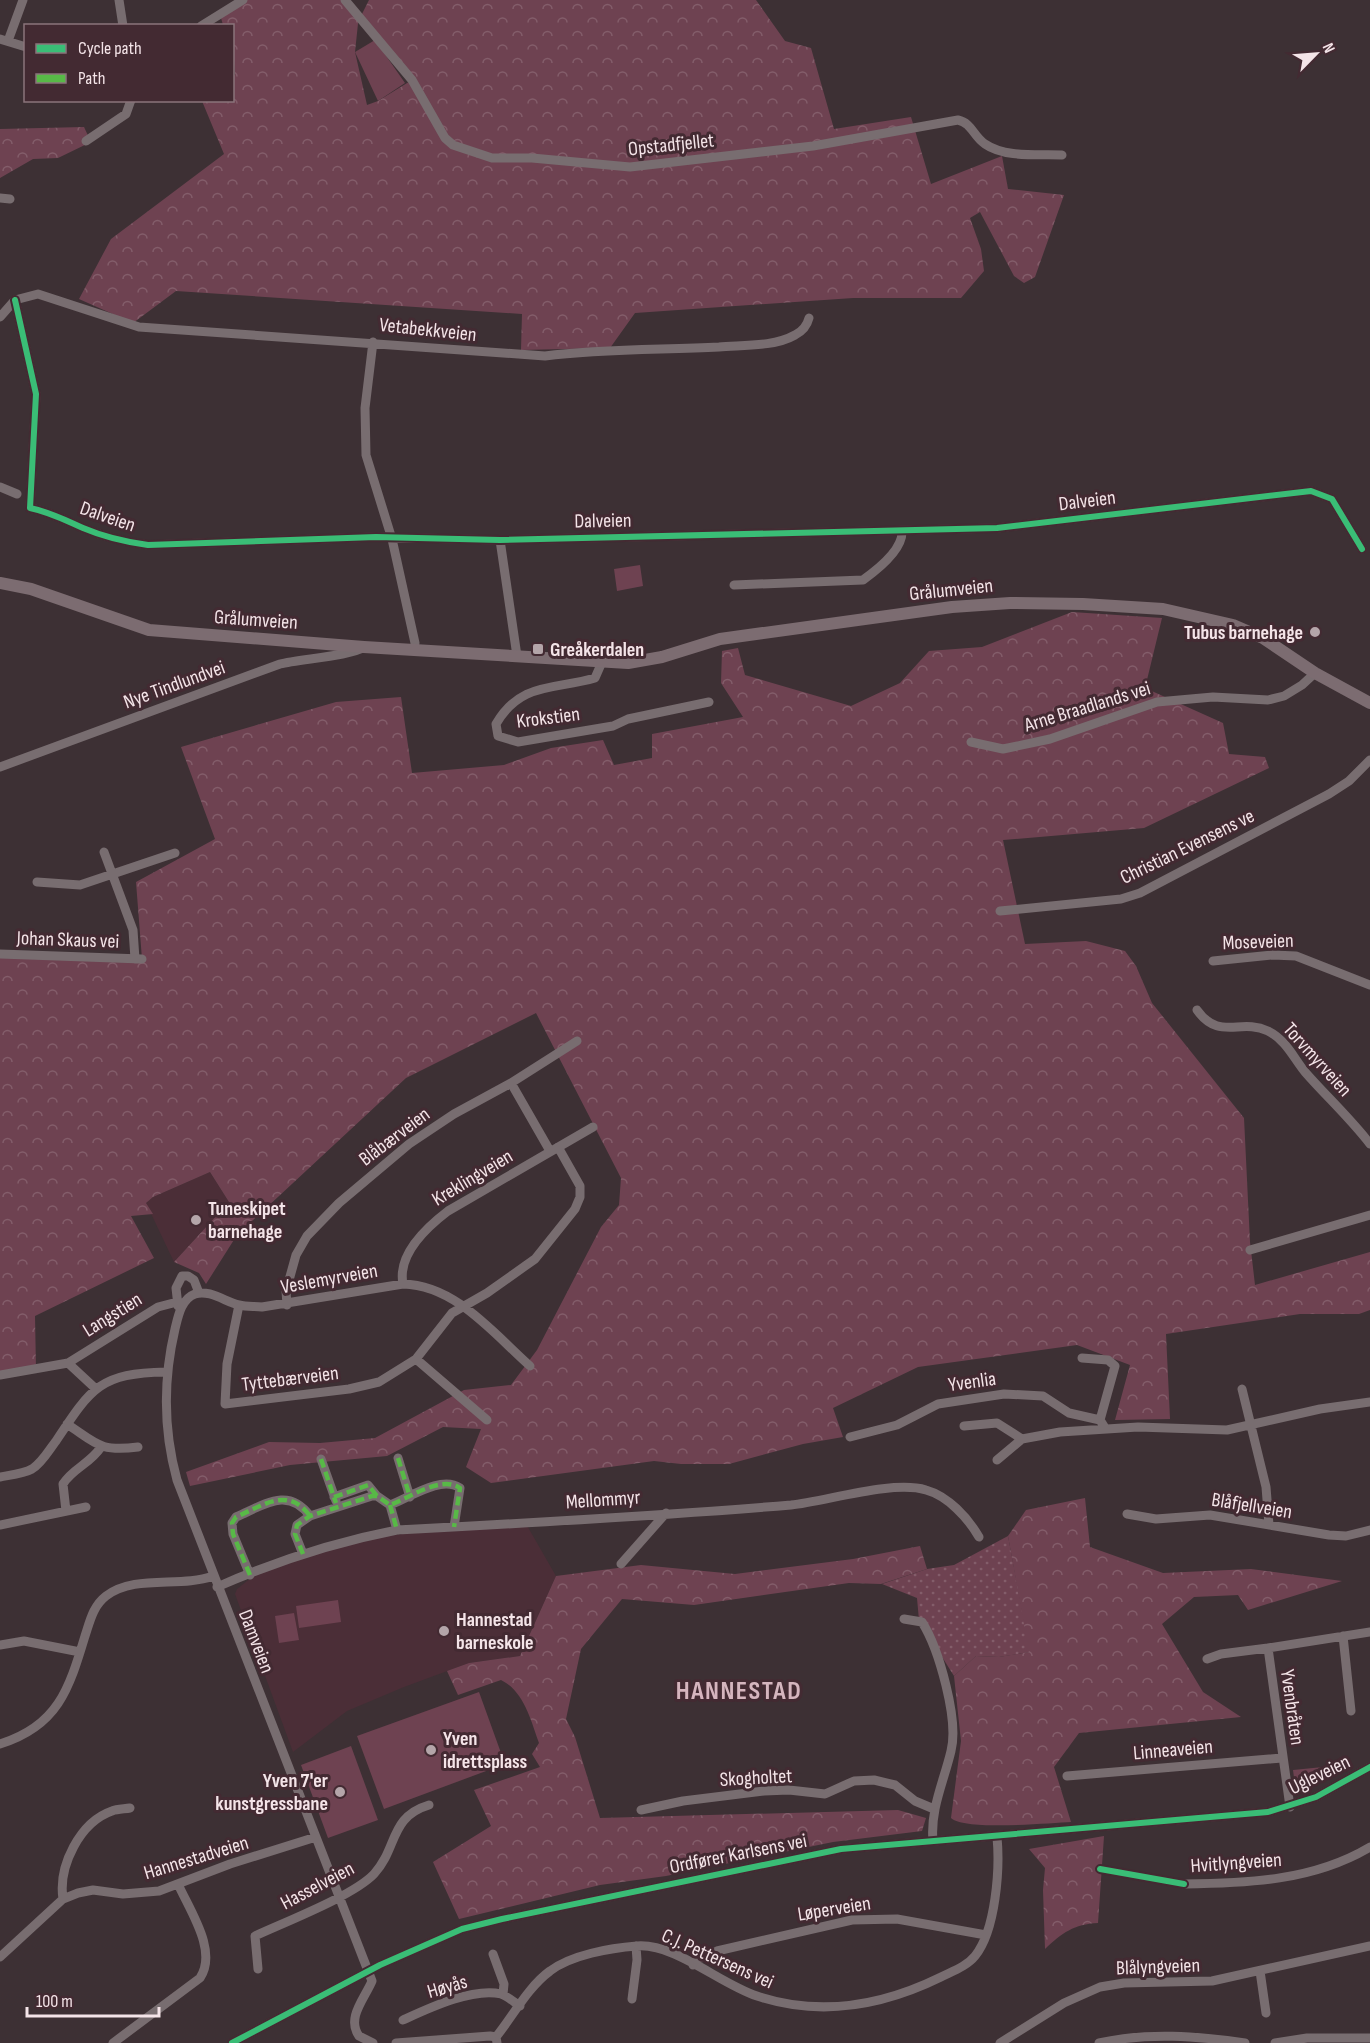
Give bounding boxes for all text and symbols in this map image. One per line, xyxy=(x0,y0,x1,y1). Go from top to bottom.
legend xyxy=(24,24,234,102)
north arrow xyxy=(1286,24,1346,84)
text: Cycle path xyxy=(78,38,142,59)
text: N xyxy=(1318,40,1339,56)
text: Path xyxy=(78,68,106,89)
street label: Opstadfjellet xyxy=(627,129,715,161)
street label: Vetabekkveien xyxy=(378,313,478,347)
street label: Dalveien xyxy=(1057,486,1117,516)
street label: Dalveien xyxy=(77,496,139,538)
street label: Dalveien xyxy=(574,509,632,533)
street label: Grålumveien xyxy=(908,574,994,606)
street label: Grålumveien xyxy=(213,605,299,635)
place label: Tubus barnehage xyxy=(1184,621,1303,645)
marker: Tubus barnehage xyxy=(1308,625,1322,639)
place label: Greåkerdalen xyxy=(550,638,644,662)
marker: Greåkerdalen xyxy=(531,642,545,656)
street label: Nye Tindlundvei xyxy=(120,656,228,714)
street label: Arne Braadlands vei xyxy=(1020,676,1153,738)
street label: Krokstien xyxy=(515,702,581,734)
street label: Christian Evensens ve xyxy=(1116,804,1258,890)
street label: Johan Skaus vei xyxy=(15,926,120,954)
street label: Moseveien xyxy=(1222,929,1294,955)
street label: Torvmyrveien xyxy=(1278,1018,1357,1102)
street label: Blåbærveien xyxy=(354,1102,435,1171)
street label: Kreklingveien xyxy=(428,1144,517,1211)
place label: Tuneskipet barnehage xyxy=(208,1197,286,1244)
marker: Tuneskipet barnehage xyxy=(189,1213,203,1227)
street label: Veslemyrveien xyxy=(279,1259,379,1299)
street label: Langstien xyxy=(79,1287,147,1342)
street label: Tyttebærveien xyxy=(240,1361,340,1397)
street label: Yvenlia xyxy=(947,1367,997,1397)
street label: Mellommyr xyxy=(565,1485,641,1515)
street label: Blåfjellveien xyxy=(1210,1488,1294,1524)
street label: Damveien xyxy=(233,1606,279,1677)
place label: Hannestad barneskole xyxy=(456,1608,534,1655)
marker: Hannestad barneskole xyxy=(437,1624,451,1638)
street label: Yvenbråten xyxy=(1275,1668,1309,1747)
district label: HANNESTAD xyxy=(676,1676,802,1707)
place label: Yven idrettsplass xyxy=(443,1727,528,1774)
street label: Linneaveien xyxy=(1132,1735,1214,1765)
marker: Yven idrettsplass xyxy=(424,1743,438,1757)
street label: Ugleveien xyxy=(1285,1750,1354,1800)
street label: Skogholtet xyxy=(719,1764,793,1792)
place label: Yven 7'er kunstgressbane xyxy=(215,1769,328,1816)
marker: Yven 7'er kunstgressbane xyxy=(333,1785,347,1799)
street label: Ordfører Karlsens vei xyxy=(668,1829,809,1879)
street label: Hannestadveien xyxy=(141,1831,252,1885)
street label: Hvitlyngveien xyxy=(1190,1848,1282,1878)
street label: Hasselveien xyxy=(277,1857,358,1915)
street label: Løperveien xyxy=(796,1891,872,1927)
street label: C.J. Pettersens vei xyxy=(658,1924,777,1994)
street label: Blålyngveien xyxy=(1116,1954,1200,1980)
street label: Høyås xyxy=(424,1970,470,2004)
scale bar xyxy=(27,1980,159,2018)
text: 100 m xyxy=(36,1991,73,2012)

